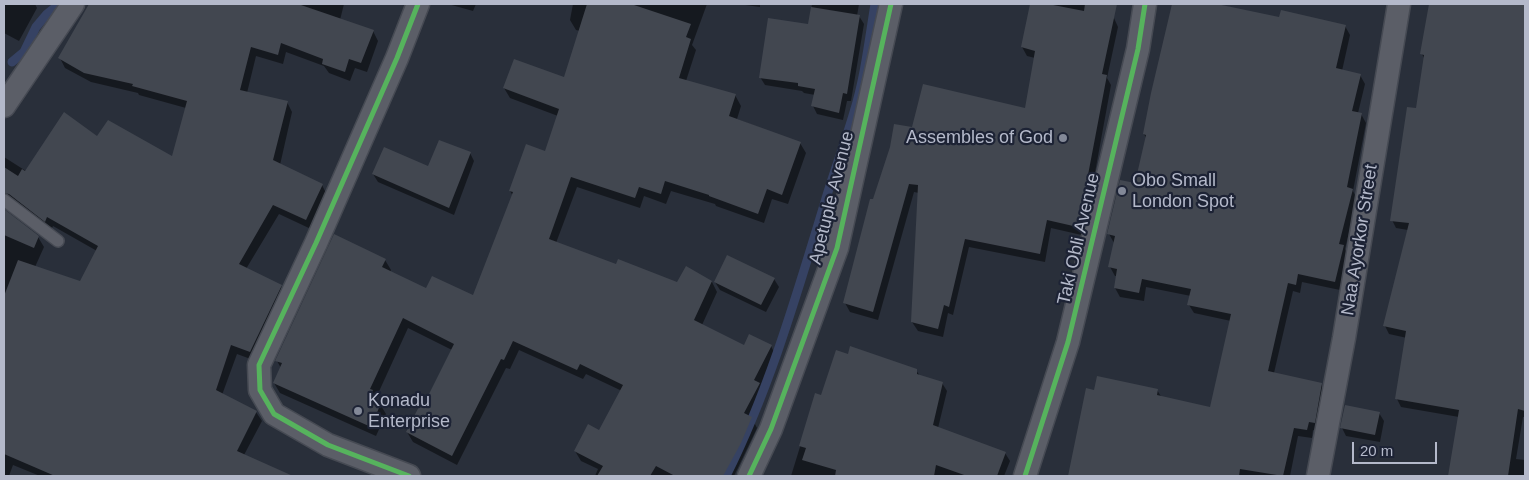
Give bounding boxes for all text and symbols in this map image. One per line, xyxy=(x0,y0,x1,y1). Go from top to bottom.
place label: Assembles of God xyxy=(906,127,1053,149)
street label: Apetuple Avenue xyxy=(805,129,859,267)
marker: Assembles of God xyxy=(1057,132,1069,144)
street label: Naa Ayorkor Street xyxy=(1337,163,1383,317)
place label: Obo Small London Spot xyxy=(1132,170,1234,212)
street label: Taki Obli Avenue xyxy=(1053,171,1105,307)
marker: Obo Small London Spot xyxy=(1116,185,1128,197)
place label: Konadu Enterprise xyxy=(368,390,450,432)
marker: Konadu Enterprise xyxy=(352,405,364,417)
scale bar xyxy=(1354,432,1439,464)
text: 20 m xyxy=(1360,442,1393,459)

